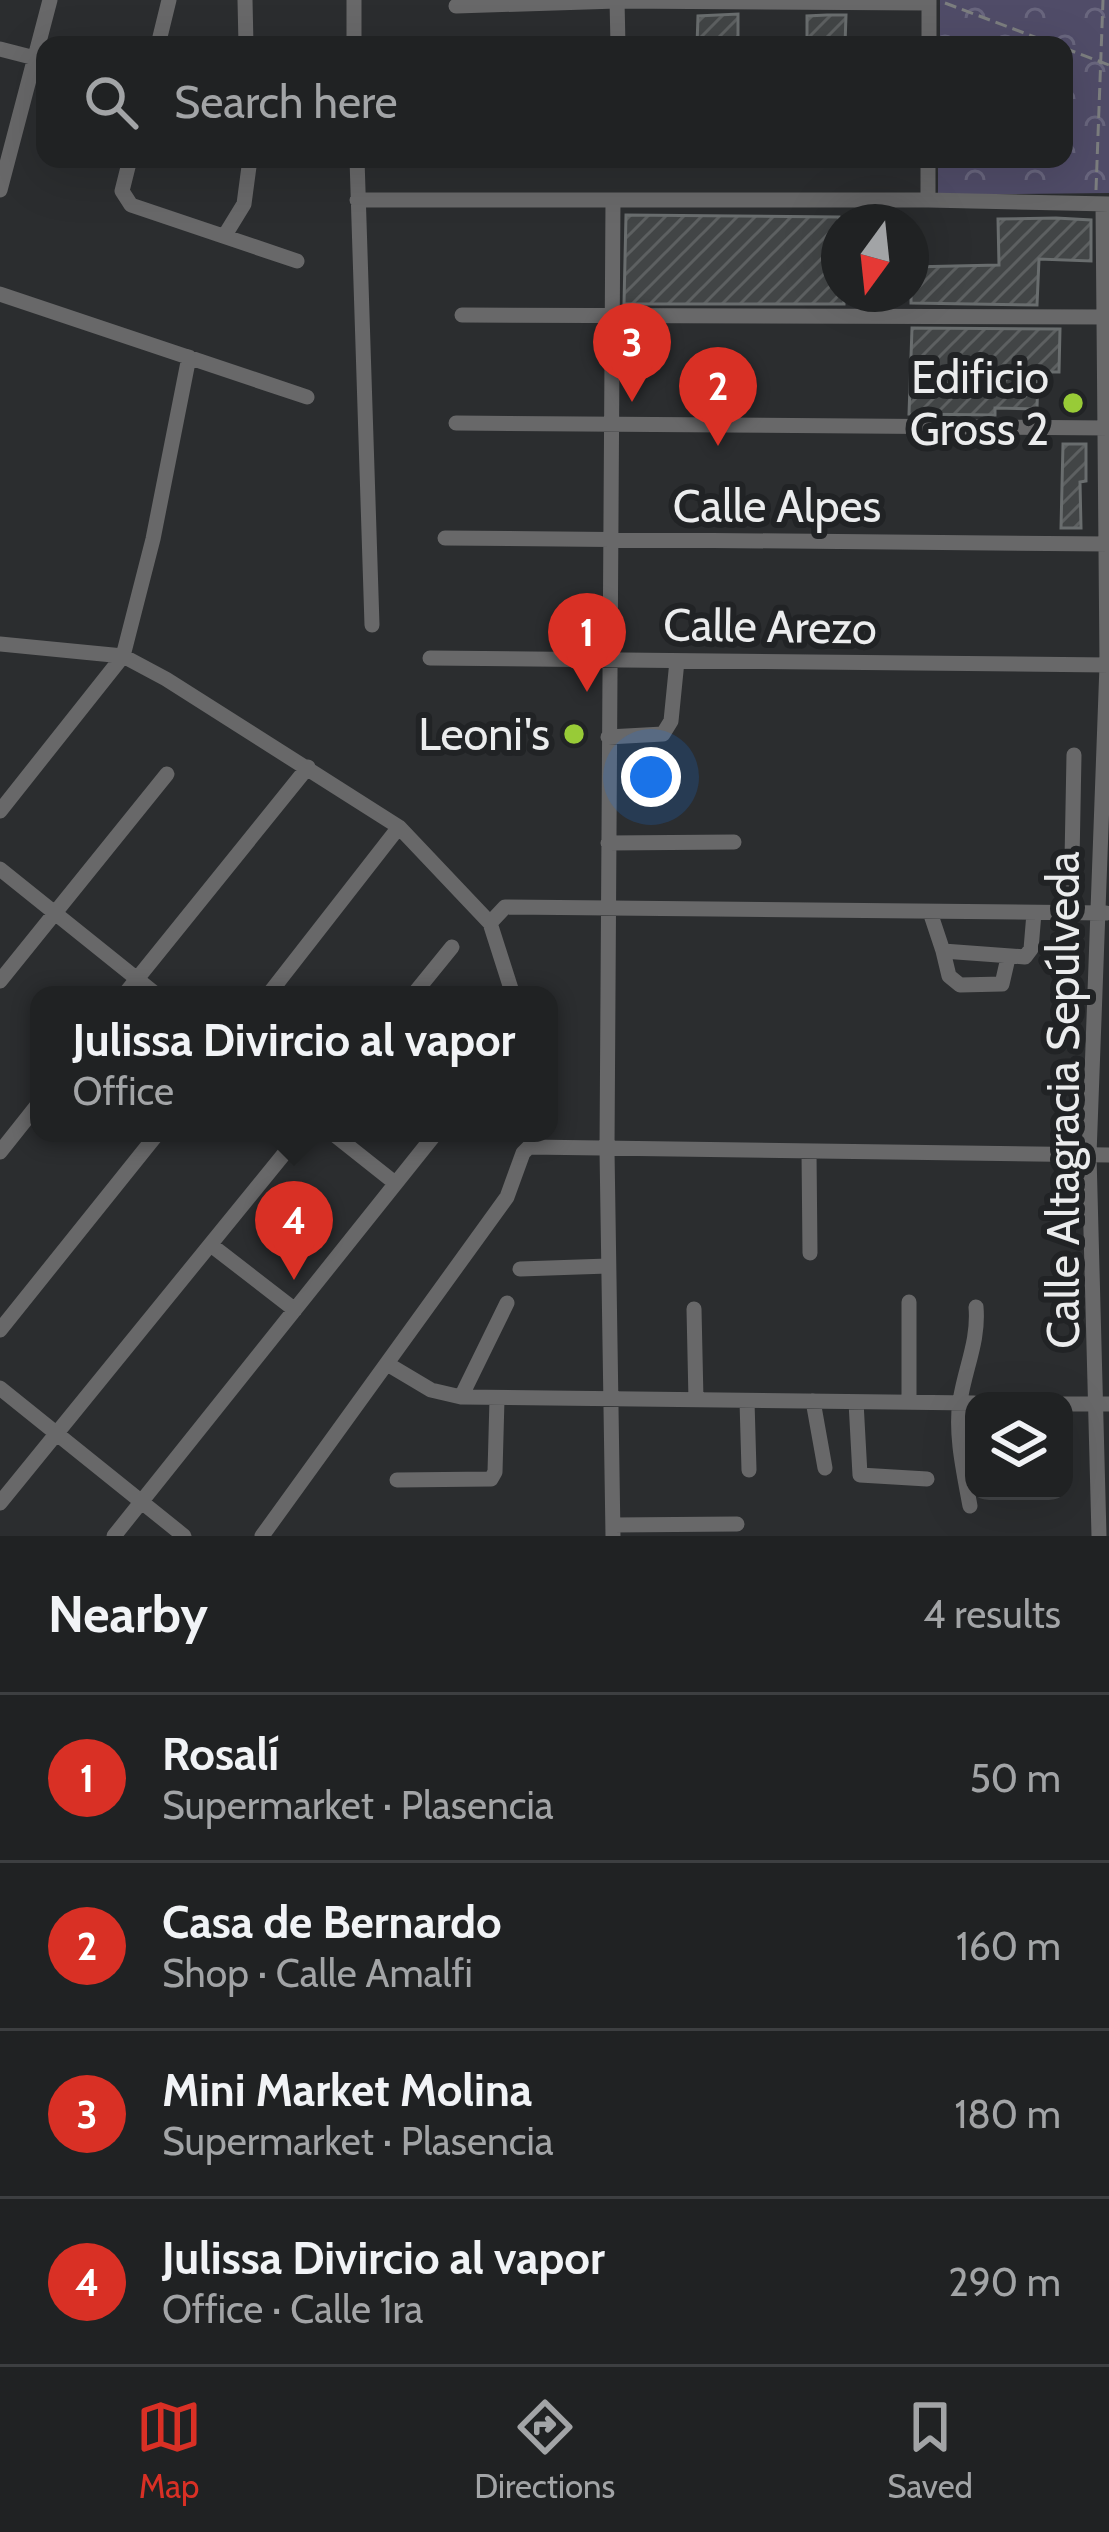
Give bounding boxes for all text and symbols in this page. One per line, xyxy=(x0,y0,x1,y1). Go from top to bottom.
search box xyxy=(36,36,1073,168)
icon: search xyxy=(78,69,144,135)
text: Search here xyxy=(174,75,398,129)
north arrow xyxy=(821,204,929,312)
pin: 3 xyxy=(593,303,671,402)
pin: 2 xyxy=(679,347,757,446)
place label: Edificio Gross 2 xyxy=(910,350,1049,456)
marker: Edificio Gross 2 xyxy=(1060,390,1086,416)
street label: Calle Alpes xyxy=(673,479,881,533)
pin: 1 xyxy=(548,593,626,692)
street label: Calle Arezo xyxy=(663,597,877,655)
place label: Leoni's xyxy=(418,707,550,761)
marker: Leoni's xyxy=(561,721,587,747)
your location xyxy=(621,747,681,807)
street label: Calle Altagracia Sepúlveda xyxy=(1036,851,1090,1349)
popup xyxy=(30,986,558,1142)
text: Julissa Divircio al vapor xyxy=(73,1013,515,1067)
text: Office xyxy=(73,1067,174,1115)
pin: 4 xyxy=(255,1181,333,1280)
map controls xyxy=(965,1392,1073,1500)
button: layers xyxy=(965,1392,1073,1500)
text: Nearby xyxy=(48,1583,208,1645)
text: 4 results xyxy=(923,1590,1061,1638)
text: Rosalí xyxy=(162,1727,279,1781)
text: 1 xyxy=(80,1754,94,1802)
text: 50 m xyxy=(970,1754,1061,1802)
text: Supermarket · Plasencia xyxy=(162,1781,553,1829)
text: Casa de Bernardo xyxy=(162,1895,502,1949)
text: 2 xyxy=(77,1922,97,1970)
text: 160 m xyxy=(956,1922,1061,1970)
text: Shop · Calle Amalfi xyxy=(162,1949,473,1997)
text: Mini Market Molina xyxy=(162,2063,532,2117)
text: 3 xyxy=(76,2090,98,2138)
text: 180 m xyxy=(954,2090,1061,2138)
text: Supermarket · Plasencia xyxy=(162,2117,553,2165)
text: Julissa Divircio al vapor xyxy=(162,2231,605,2285)
text: 4 xyxy=(75,2258,99,2306)
text: 290 m xyxy=(948,2258,1061,2306)
text: Office · Calle 1ra xyxy=(162,2285,423,2333)
tab: Map xyxy=(136,2394,202,2506)
tab: Directions xyxy=(474,2394,615,2506)
tab: Saved xyxy=(887,2394,973,2506)

